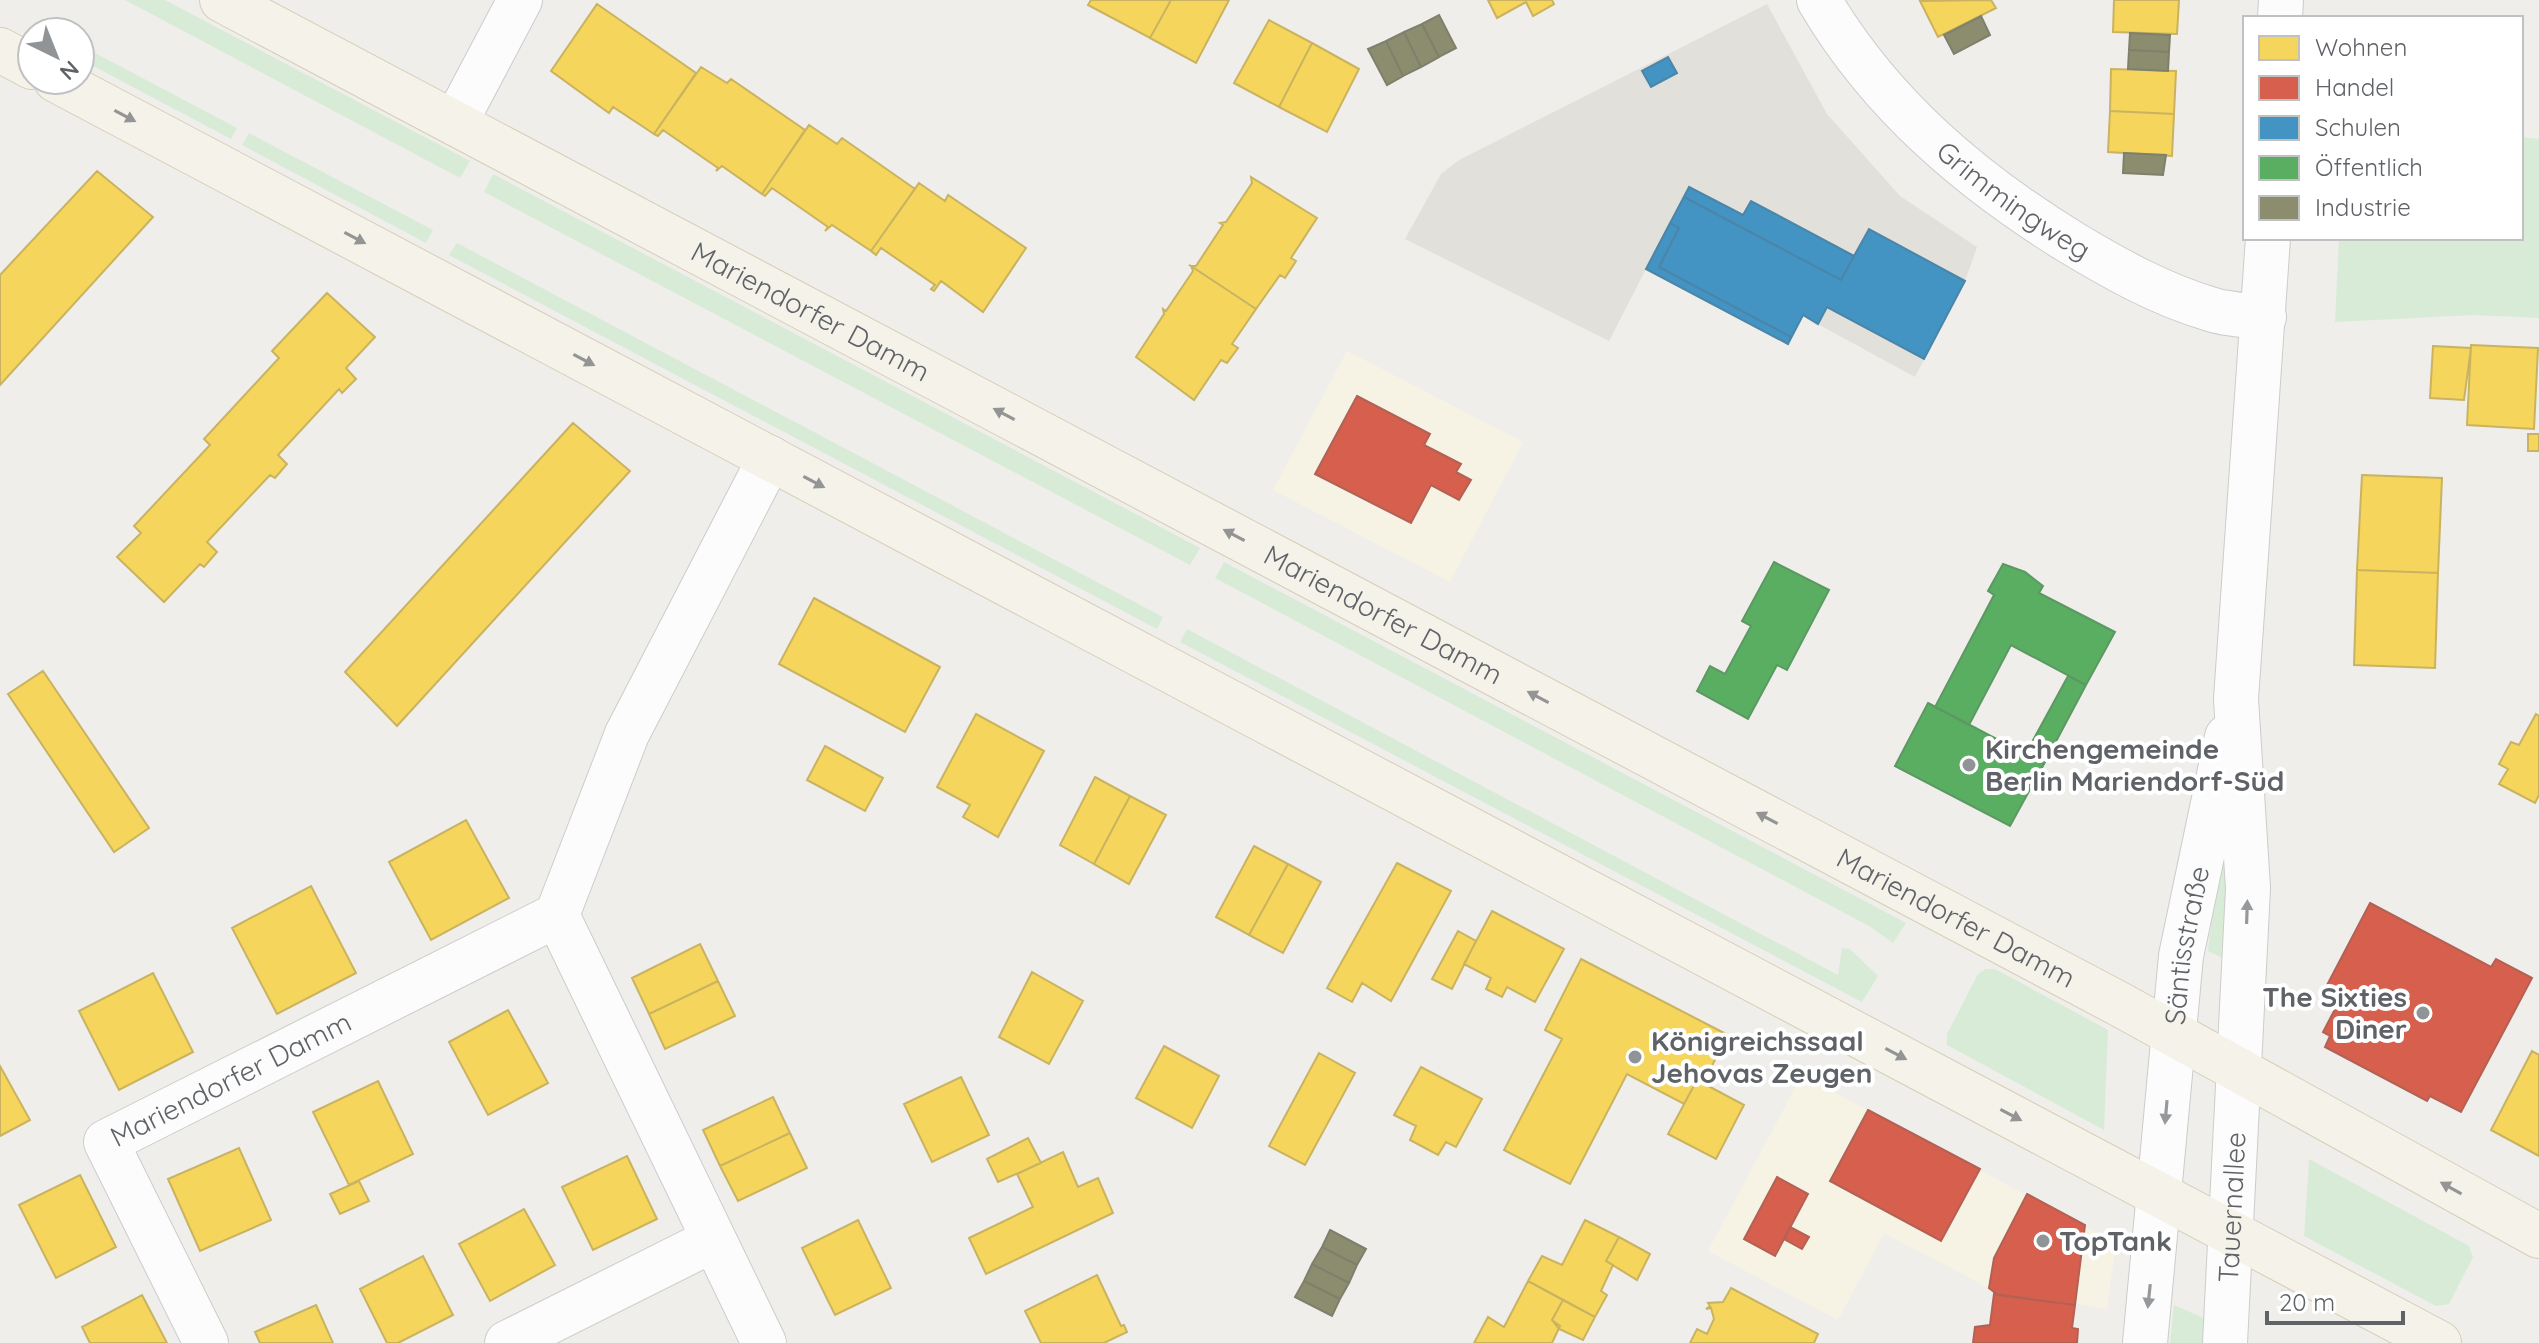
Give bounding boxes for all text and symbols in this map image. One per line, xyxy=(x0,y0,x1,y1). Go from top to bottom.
north arrow xyxy=(16,16,96,96)
legend xyxy=(2243,16,2523,240)
text: Wohnen xyxy=(2315,32,2407,62)
text: N xyxy=(54,55,85,86)
text: Handel xyxy=(2315,72,2394,102)
one-way arrow xyxy=(113,110,136,123)
text: Schulen xyxy=(2315,112,2401,142)
street label: Grimmingweg xyxy=(1930,133,2097,267)
text: Öffentlich xyxy=(2315,152,2423,182)
text: Industrie xyxy=(2315,192,2411,222)
one-way arrow xyxy=(343,232,366,245)
street label: Mariendorfer Damm xyxy=(686,234,936,389)
one-way arrow xyxy=(573,353,596,366)
one-way arrow xyxy=(992,407,1015,420)
one-way arrow xyxy=(803,474,825,488)
one-way arrow xyxy=(1222,529,1245,542)
street label: Mariendorfer Damm xyxy=(1258,537,1509,692)
one-way arrow xyxy=(1526,690,1549,703)
place label: Kirchengemeinde Berlin Mariendorf-Süd xyxy=(1985,731,2284,798)
marker: Kirchengemeinde Berlin Mariendorf-Süd xyxy=(1960,756,1978,774)
one-way arrow xyxy=(1756,812,1779,825)
street label: Mariendorfer Damm xyxy=(1831,840,2082,995)
street label: Säntisstraße xyxy=(2157,863,2216,1026)
one-way arrow xyxy=(2241,899,2254,924)
place label: The Sixties Diner xyxy=(2262,979,2407,1046)
street label: Mariendorfer Damm xyxy=(104,1004,357,1154)
marker: The Sixties Diner xyxy=(2414,1004,2432,1022)
place label: Königreichssaal Jehovas Zeugen xyxy=(1651,1023,1873,1090)
marker: Königreichssaal Jehovas Zeugen xyxy=(1626,1048,1644,1066)
one-way arrow xyxy=(1885,1048,1908,1061)
one-way arrow xyxy=(2160,1100,2173,1125)
one-way arrow xyxy=(1999,1108,2022,1121)
street label: Tauernallee xyxy=(2210,1131,2253,1283)
one-way arrow xyxy=(2439,1181,2462,1194)
place label: TopTank xyxy=(2059,1223,2172,1258)
marker: TopTank xyxy=(2034,1232,2052,1250)
scale bar xyxy=(2267,1275,2403,1325)
one-way arrow xyxy=(2143,1284,2156,1309)
text: 20 m xyxy=(2279,1287,2335,1317)

